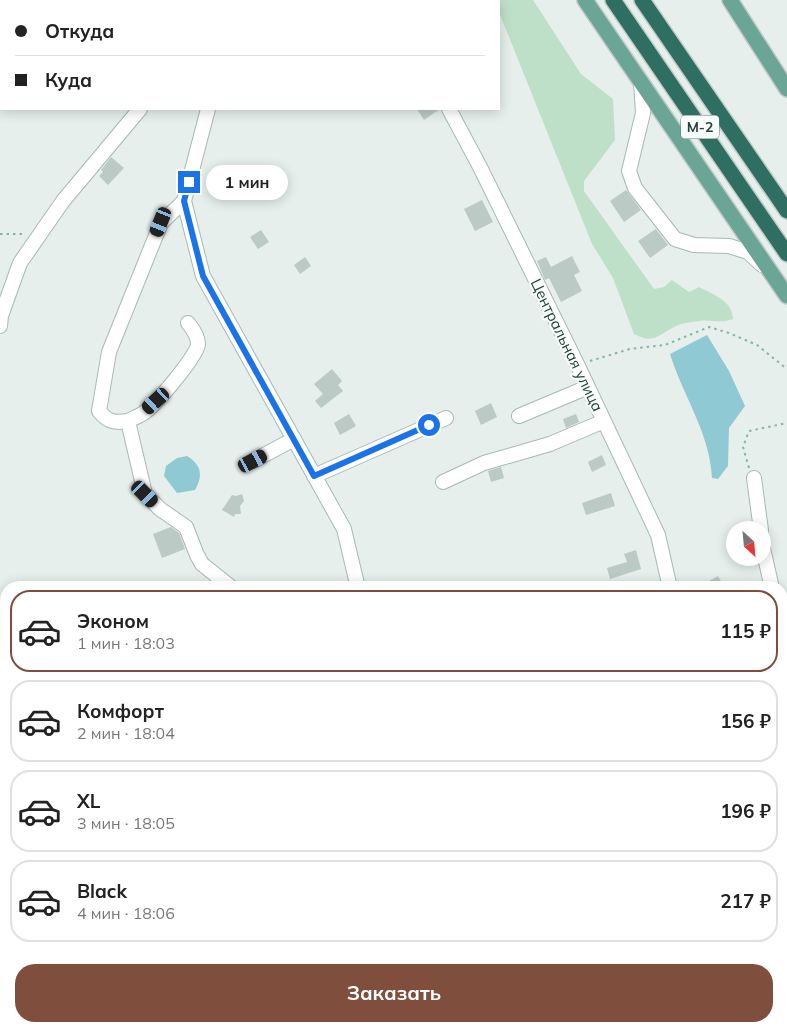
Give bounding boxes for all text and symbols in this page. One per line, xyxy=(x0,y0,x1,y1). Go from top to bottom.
text: Откуда xyxy=(45,19,114,43)
text: Куда xyxy=(45,68,92,92)
road number: М-2 xyxy=(681,115,719,138)
callout: 1 мин xyxy=(206,164,289,200)
route end xyxy=(178,171,200,193)
text: 1 мин xyxy=(225,172,269,192)
car xyxy=(148,205,173,239)
street label: Центральная улица xyxy=(527,275,607,415)
car xyxy=(139,385,172,417)
route start xyxy=(418,414,440,436)
car xyxy=(236,447,269,475)
car xyxy=(129,478,160,510)
north arrow xyxy=(726,521,771,566)
map controls xyxy=(726,521,771,566)
icon: car xyxy=(17,609,62,654)
text: Эконом xyxy=(77,609,149,633)
text: 115 ₽ xyxy=(720,619,771,643)
text: 1 мин · 18:03 xyxy=(77,633,175,653)
icon: car xyxy=(17,699,62,744)
text: Комфорт xyxy=(77,699,164,723)
text: 156 ₽ xyxy=(720,709,771,733)
text: 2 мин · 18:04 xyxy=(77,723,175,743)
icon: car xyxy=(17,789,62,834)
text: XL xyxy=(77,789,100,813)
text: 196 ₽ xyxy=(720,799,771,823)
text: 3 мин · 18:05 xyxy=(77,813,175,833)
icon: car xyxy=(17,879,62,924)
text: Black xyxy=(77,879,127,903)
text: 217 ₽ xyxy=(720,889,771,913)
text: 4 мин · 18:06 xyxy=(77,903,175,923)
button: Заказать xyxy=(15,964,773,1022)

